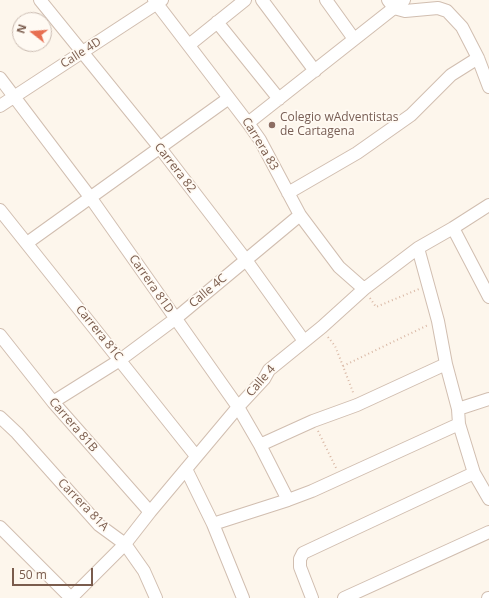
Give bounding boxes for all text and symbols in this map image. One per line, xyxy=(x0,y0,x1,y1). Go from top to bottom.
north arrow xyxy=(12,12,52,52)
text: N xyxy=(13,22,29,35)
street label: Calle 4D xyxy=(58,35,104,71)
place label: Colegio wAdventistas de Cartagena xyxy=(280,111,398,139)
street label: Carrera 83 xyxy=(239,115,281,173)
marker: Colegio wAdventistas de Cartagena xyxy=(267,120,277,130)
street label: Carrera 82 xyxy=(151,140,199,196)
street label: Carrera 81D xyxy=(126,252,176,316)
street label: Calle 4C xyxy=(186,271,230,311)
street label: Carrera 81C xyxy=(72,303,126,363)
street label: Calle 4 xyxy=(243,362,279,400)
street label: Carrera 81B xyxy=(46,395,100,455)
street label: Carrera 81A xyxy=(55,476,111,534)
scale bar xyxy=(14,560,95,586)
text: 50 m xyxy=(19,566,47,583)

